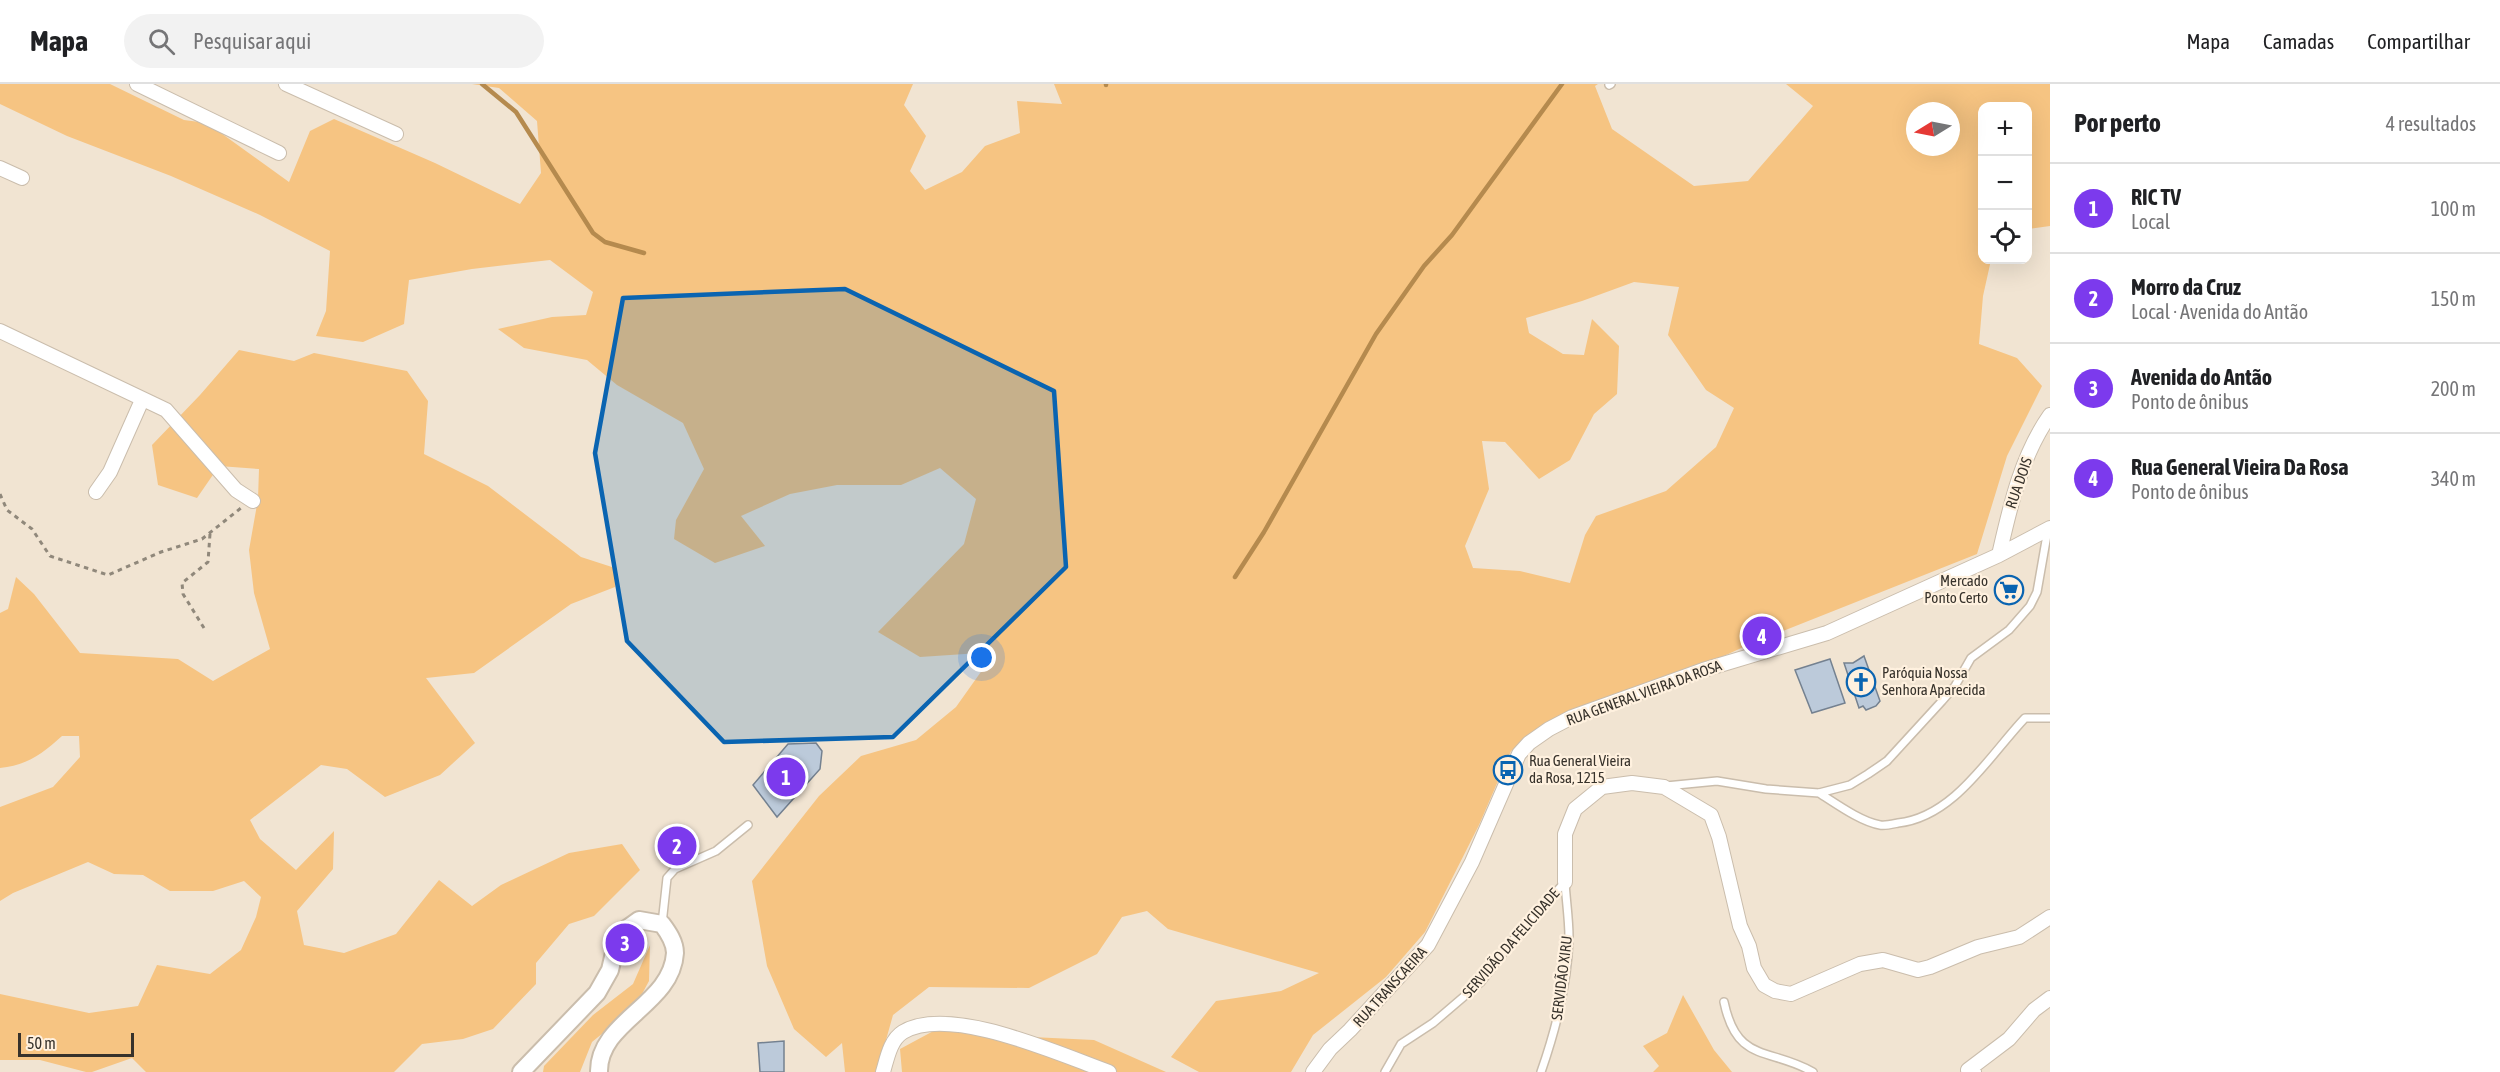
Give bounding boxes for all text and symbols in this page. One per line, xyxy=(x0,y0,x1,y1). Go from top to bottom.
search box xyxy=(124,14,544,68)
text: Mapa xyxy=(30,25,88,57)
icon: search xyxy=(145,25,178,58)
text: Pesquisar aqui xyxy=(193,28,311,54)
text: Mapa xyxy=(2186,29,2230,53)
text: Camadas xyxy=(2263,29,2334,53)
text: Compartilhar xyxy=(2367,29,2470,53)
north arrow xyxy=(1906,102,1960,156)
map controls xyxy=(1978,102,2032,264)
button: + xyxy=(1978,102,2032,156)
text: Por perto xyxy=(2074,108,2161,138)
text: 4 resultados xyxy=(2386,112,2476,135)
button: − xyxy=(1978,156,2032,210)
text: RIC TV xyxy=(2131,184,2181,210)
text: 1 xyxy=(2089,197,2098,220)
text: 100 m xyxy=(2431,197,2476,220)
button: locate xyxy=(1978,210,2032,264)
text: Local xyxy=(2131,210,2170,233)
text: Morro da Cruz xyxy=(2131,274,2241,300)
text: 2 xyxy=(2089,287,2098,310)
text: 150 m xyxy=(2431,287,2476,310)
text: Local · Avenida do Antão xyxy=(2131,300,2308,323)
text: Avenida do Antão xyxy=(2131,364,2272,390)
text: 3 xyxy=(2089,377,2098,400)
text: 200 m xyxy=(2431,377,2476,400)
text: Ponto de ônibus xyxy=(2131,390,2249,413)
text: Rua General Vieira Da Rosa xyxy=(2131,454,2348,480)
street label: RUA DOIS xyxy=(2002,455,2035,511)
text: 4 xyxy=(2089,467,2098,490)
text: 340 m xyxy=(2431,467,2476,490)
text: Ponto de ônibus xyxy=(2131,480,2249,503)
place label: Mercado Ponto Certo xyxy=(1924,572,1988,606)
supermarket icon: Mercado Ponto Certo xyxy=(1993,574,2025,606)
pin: 4 xyxy=(1742,614,1782,658)
your location xyxy=(967,643,996,672)
street label: RUA GENERAL VIEIRA DA ROSA xyxy=(1564,656,1724,729)
place label: Paróquia Nossa Senhora Aparecida xyxy=(1882,664,1986,698)
church icon: Paróquia Nossa Senhora Aparecida xyxy=(1845,666,1877,698)
place label: Rua General Vieira da Rosa, 1215 xyxy=(1529,752,1631,786)
pin: 1 xyxy=(766,754,806,800)
bus stop icon: Rua General Vieira da Rosa, 1215 xyxy=(1492,754,1524,786)
pin: 2 xyxy=(658,824,696,868)
street label: SERVIDÃO DA FELICIDADE xyxy=(1459,884,1563,1001)
pin: 3 xyxy=(606,920,644,966)
street label: SERVIDÃO XIRU xyxy=(1548,935,1575,1021)
street label: RUA TRANSCAEIRA xyxy=(1349,943,1430,1030)
scale bar xyxy=(18,1030,134,1058)
text: 50 m xyxy=(27,1034,56,1052)

